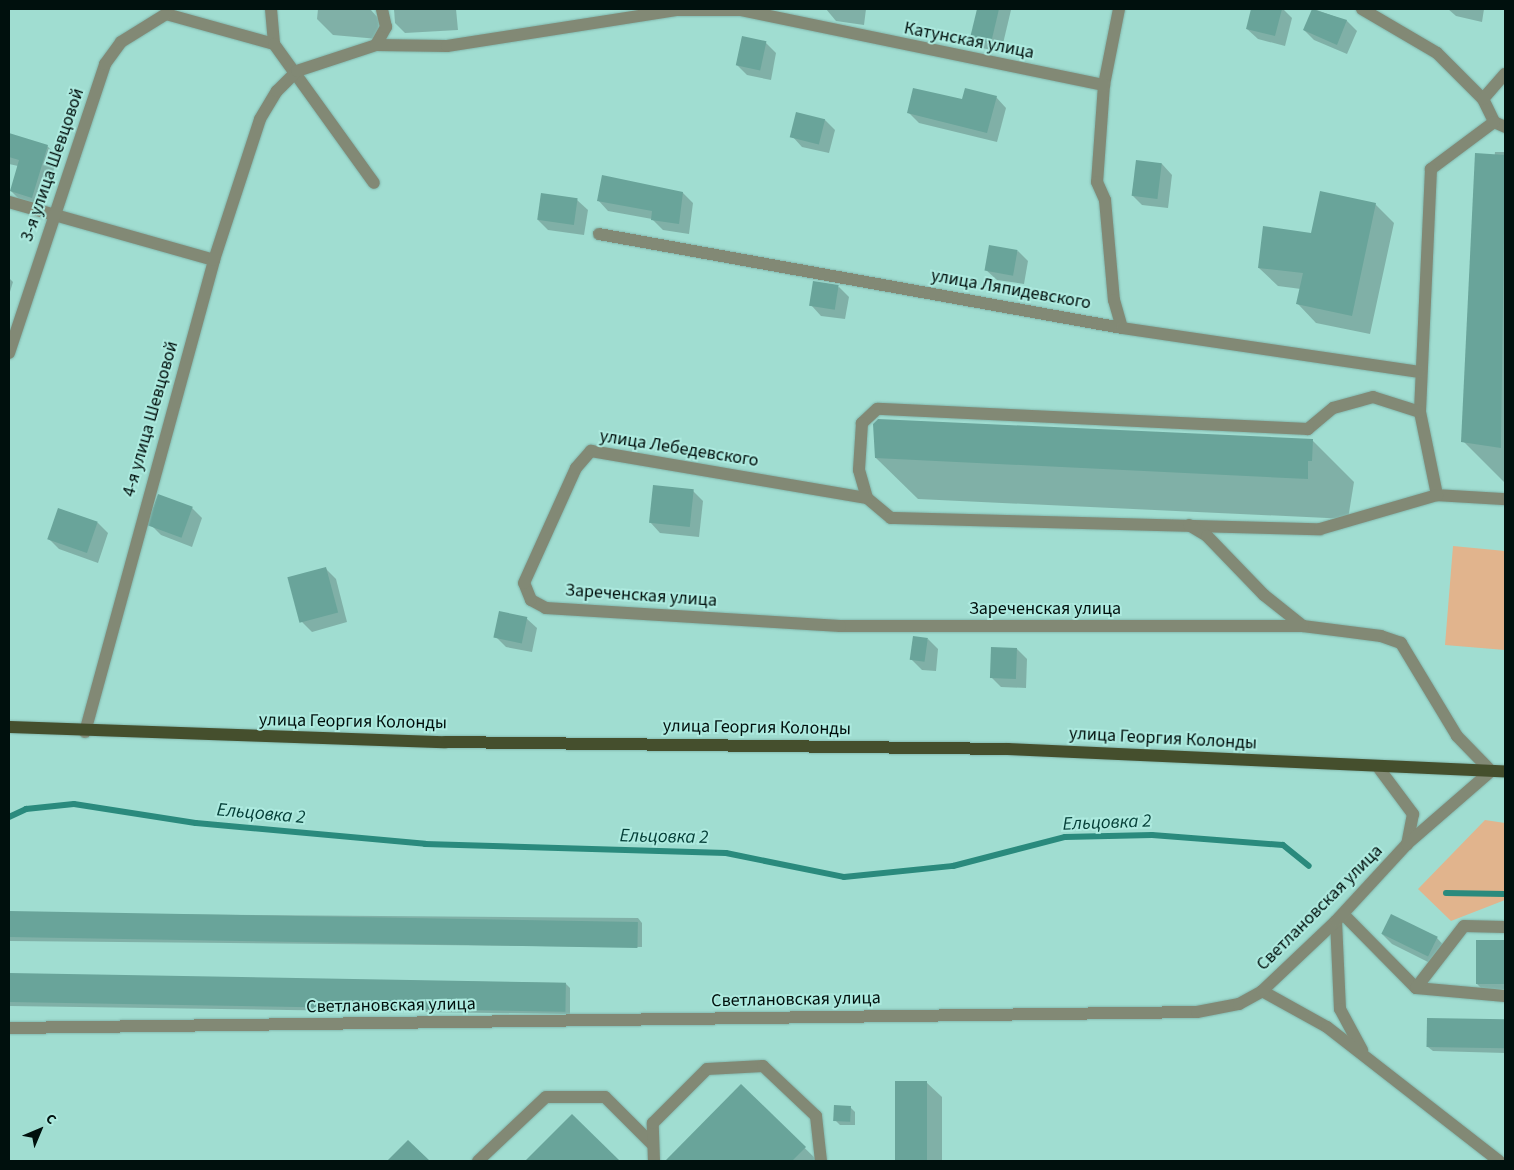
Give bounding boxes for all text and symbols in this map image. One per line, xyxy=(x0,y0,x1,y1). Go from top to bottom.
street label: Катунская улица xyxy=(902,18,1036,64)
street label: 3-я улица Шевцовой xyxy=(17,85,89,245)
street label: улица Ляпидевского xyxy=(929,265,1093,315)
street label: 4-я улица Шевцовой xyxy=(118,339,184,499)
street label: улица Лебедевского xyxy=(598,426,760,472)
street label: Зареченская улица xyxy=(564,580,718,612)
street label: Зареченская улица xyxy=(969,598,1121,620)
street label: улица Георгия Колонды xyxy=(259,710,447,734)
street label: улица Георгия Колонды xyxy=(663,716,851,740)
street label: улица Георгия Колонды xyxy=(1068,723,1258,755)
water label: Ельцовка 2 xyxy=(216,799,306,829)
water label: Ельцовка 2 xyxy=(1062,810,1152,836)
water label: Ельцовка 2 xyxy=(619,825,709,849)
street label: Светлановская улица xyxy=(1252,840,1388,976)
street label: Светлановская улица xyxy=(711,988,881,1012)
street label: Светлановская улица xyxy=(306,994,476,1018)
north arrow xyxy=(15,1105,65,1155)
text: С xyxy=(41,1109,61,1129)

